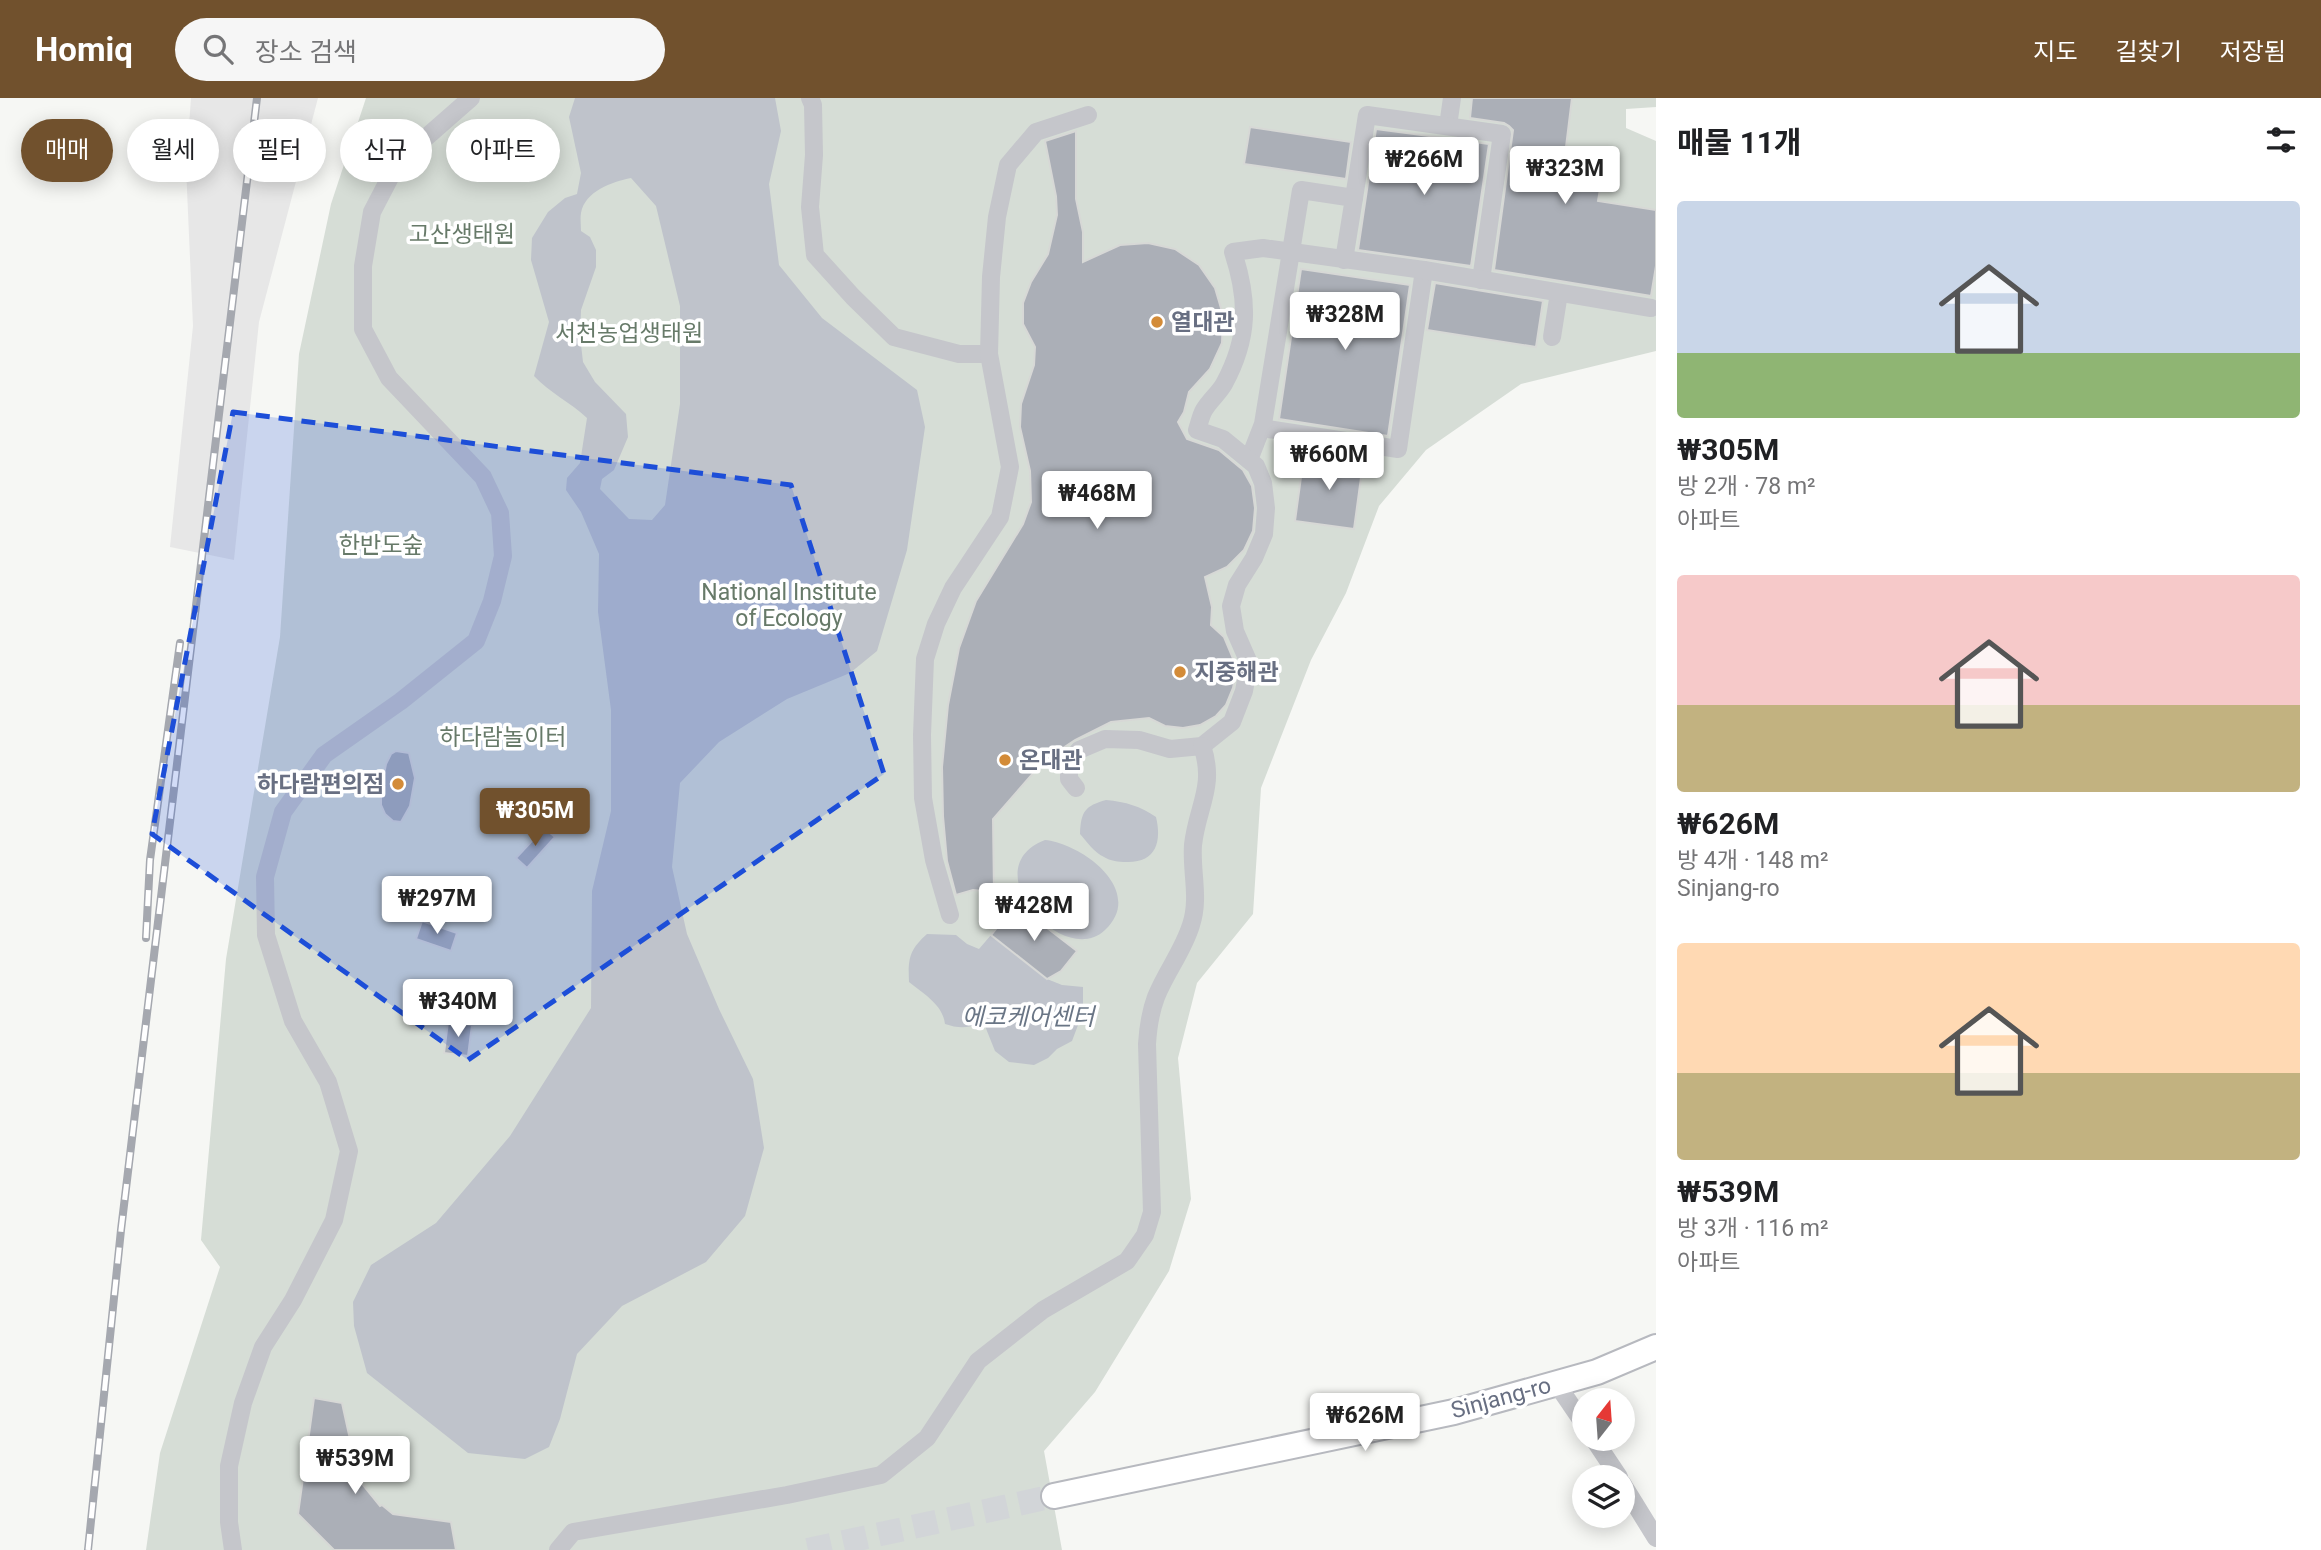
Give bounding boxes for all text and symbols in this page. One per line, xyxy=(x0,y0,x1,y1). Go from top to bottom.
search box xyxy=(175,18,665,81)
text: Homiq xyxy=(35,30,133,69)
icon: search xyxy=(199,30,237,68)
text: 장소 검색 xyxy=(255,37,357,67)
text: 지도 xyxy=(2033,38,2078,66)
text: 길찾기 xyxy=(2116,38,2182,66)
text: 저장됨 xyxy=(2220,38,2286,66)
chip: 매매 xyxy=(21,119,113,182)
chip: 월세 xyxy=(127,119,219,182)
chip: 필터 xyxy=(233,119,326,182)
chip: 신규 xyxy=(340,119,432,182)
chip: 아파트 xyxy=(446,119,560,182)
icon: filters xyxy=(2262,121,2300,159)
text: 매물 11개 xyxy=(1677,125,1802,160)
pin: ₩266M xyxy=(1375,138,1473,197)
text: ₩266M xyxy=(1385,146,1463,173)
pin: ₩323M xyxy=(1516,146,1614,206)
text: ₩323M xyxy=(1526,155,1604,182)
park label: 고산생태원 xyxy=(409,221,515,248)
icon: home xyxy=(1926,246,2052,372)
pin: ₩328M xyxy=(1296,292,1394,352)
text: ₩328M xyxy=(1306,301,1384,328)
place label: 열대관 xyxy=(1171,309,1234,336)
marker: 열대관 xyxy=(1149,314,1165,330)
park label: 서천농업생태원 xyxy=(555,320,703,347)
pin: ₩660M xyxy=(1280,432,1378,492)
text: ₩305M xyxy=(1677,432,1779,467)
text: ₩660M xyxy=(1290,441,1368,468)
pin: ₩468M xyxy=(1048,472,1146,531)
text: 방 2개 · 78 m² xyxy=(1677,473,1816,500)
text: ₩468M xyxy=(1058,480,1136,507)
text: 아파트 xyxy=(1677,507,1740,534)
park label: 한반도숲 xyxy=(339,532,423,559)
park label: National Institute of Ecology xyxy=(701,579,877,632)
icon: home xyxy=(1926,621,2052,747)
place label: 지중해관 xyxy=(1194,659,1279,686)
marker: 지중해관 xyxy=(1172,664,1188,680)
park label: 하다람놀이터 xyxy=(440,724,566,751)
place label: 온대관 xyxy=(1019,747,1082,774)
marker: 온대관 xyxy=(997,752,1013,768)
place label: 하다람편의점 xyxy=(257,771,384,798)
marker: 하다람편의점 xyxy=(390,776,406,792)
pin: ₩305M xyxy=(486,788,584,848)
text: ₩305M xyxy=(496,797,574,824)
text: ₩626M xyxy=(1677,806,1779,841)
text: 방 4개 · 148 m² xyxy=(1677,847,1828,874)
text: Sinjang-ro xyxy=(1677,875,1780,902)
pin: ₩297M xyxy=(388,876,486,936)
pin: ₩428M xyxy=(985,884,1083,943)
text: ₩297M xyxy=(398,885,476,912)
text: ₩428M xyxy=(995,892,1073,919)
pin: ₩340M xyxy=(409,979,507,1039)
text: ₩340M xyxy=(419,988,497,1015)
icon: home xyxy=(1926,988,2052,1114)
water label: 에코케어센터 xyxy=(962,1003,1097,1031)
text: ₩539M xyxy=(1677,1174,1779,1209)
text: 방 3개 · 116 m² xyxy=(1677,1215,1828,1242)
text: 아파트 xyxy=(1677,1249,1740,1276)
street label: Sinjang-ro xyxy=(1448,1372,1554,1424)
north arrow xyxy=(1572,1388,1634,1451)
map controls xyxy=(1572,1388,1635,1528)
pin: ₩626M xyxy=(1316,1394,1414,1453)
text: ₩626M xyxy=(1326,1402,1404,1429)
pin: ₩539M xyxy=(306,1436,404,1496)
text: ₩539M xyxy=(316,1445,394,1472)
button: layers xyxy=(1572,1465,1635,1528)

